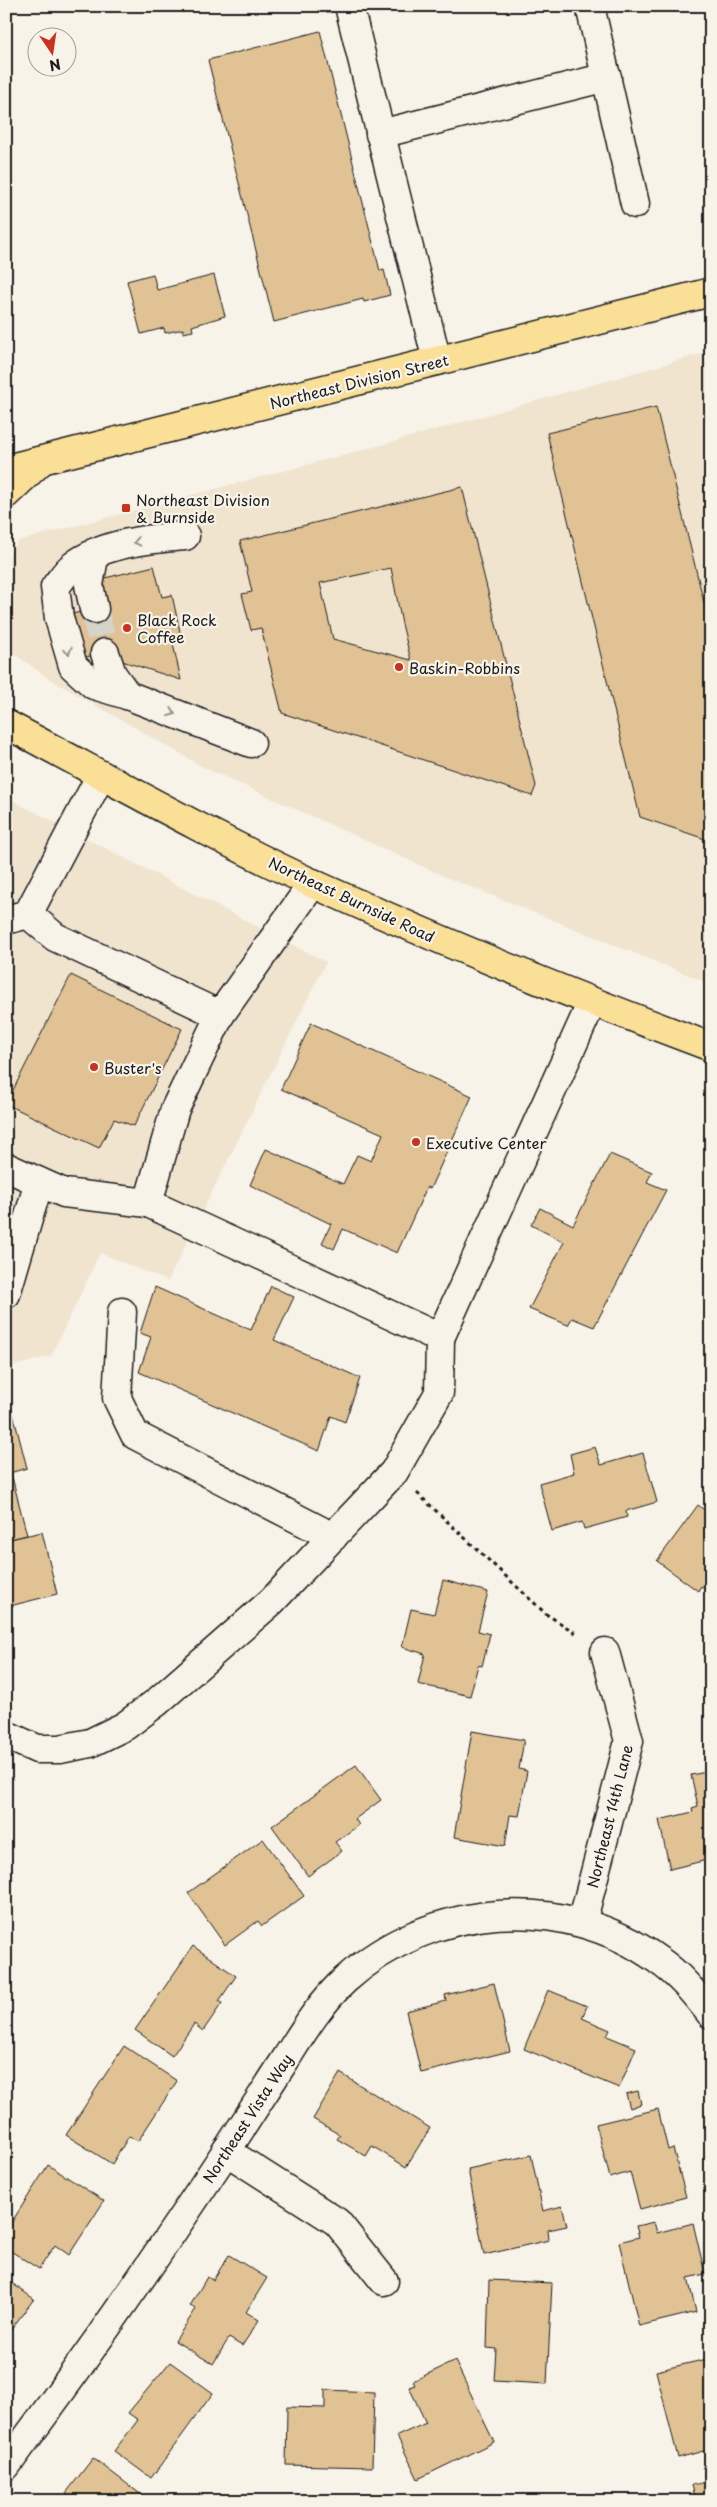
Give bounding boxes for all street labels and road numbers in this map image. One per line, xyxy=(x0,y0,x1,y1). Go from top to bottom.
street label: Northeast Division Street xyxy=(267,348,451,414)
street label: Northeast Burnside Road xyxy=(265,850,439,948)
street label: Northeast 14th Lane xyxy=(580,1742,638,1890)
street label: Northeast Vista Way xyxy=(196,2049,298,2187)

